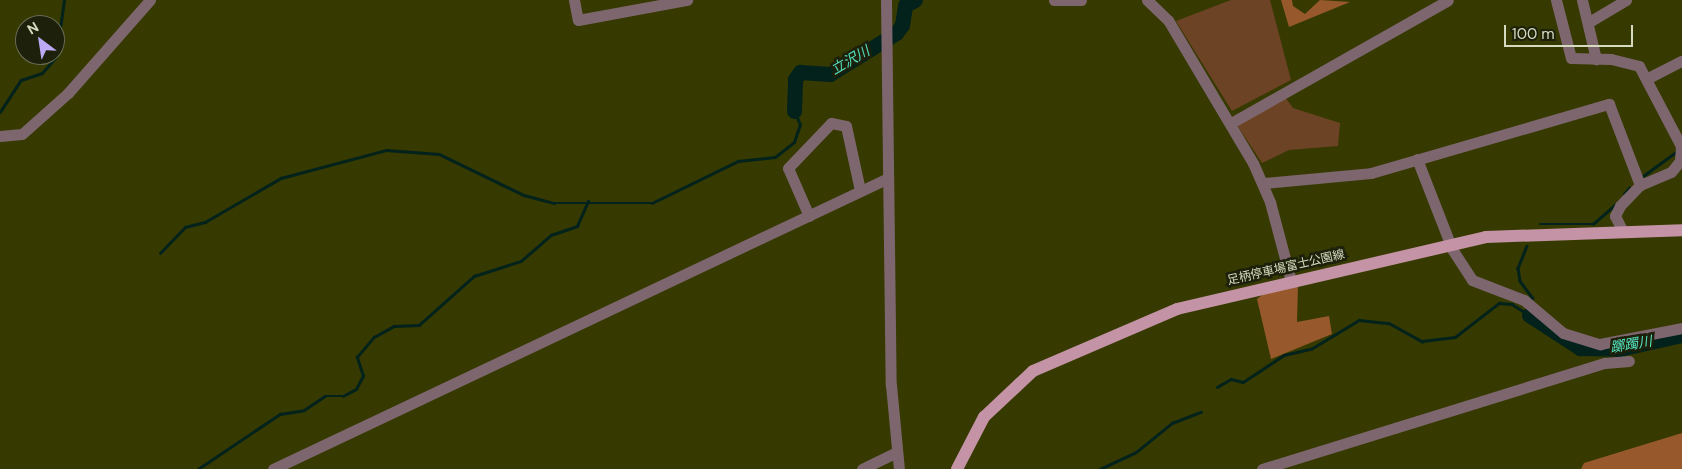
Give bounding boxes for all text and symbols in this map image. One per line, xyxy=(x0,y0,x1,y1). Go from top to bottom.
north arrow xyxy=(15,15,65,65)
scale bar xyxy=(1507,15,1636,47)
text: N xyxy=(24,18,42,38)
text: 100 m xyxy=(1512,24,1555,44)
water label: 立沢川 xyxy=(828,42,872,78)
street label: 足柄停車場富士公園線 xyxy=(1226,247,1346,289)
water label: 躑躅川 xyxy=(1609,332,1653,356)

